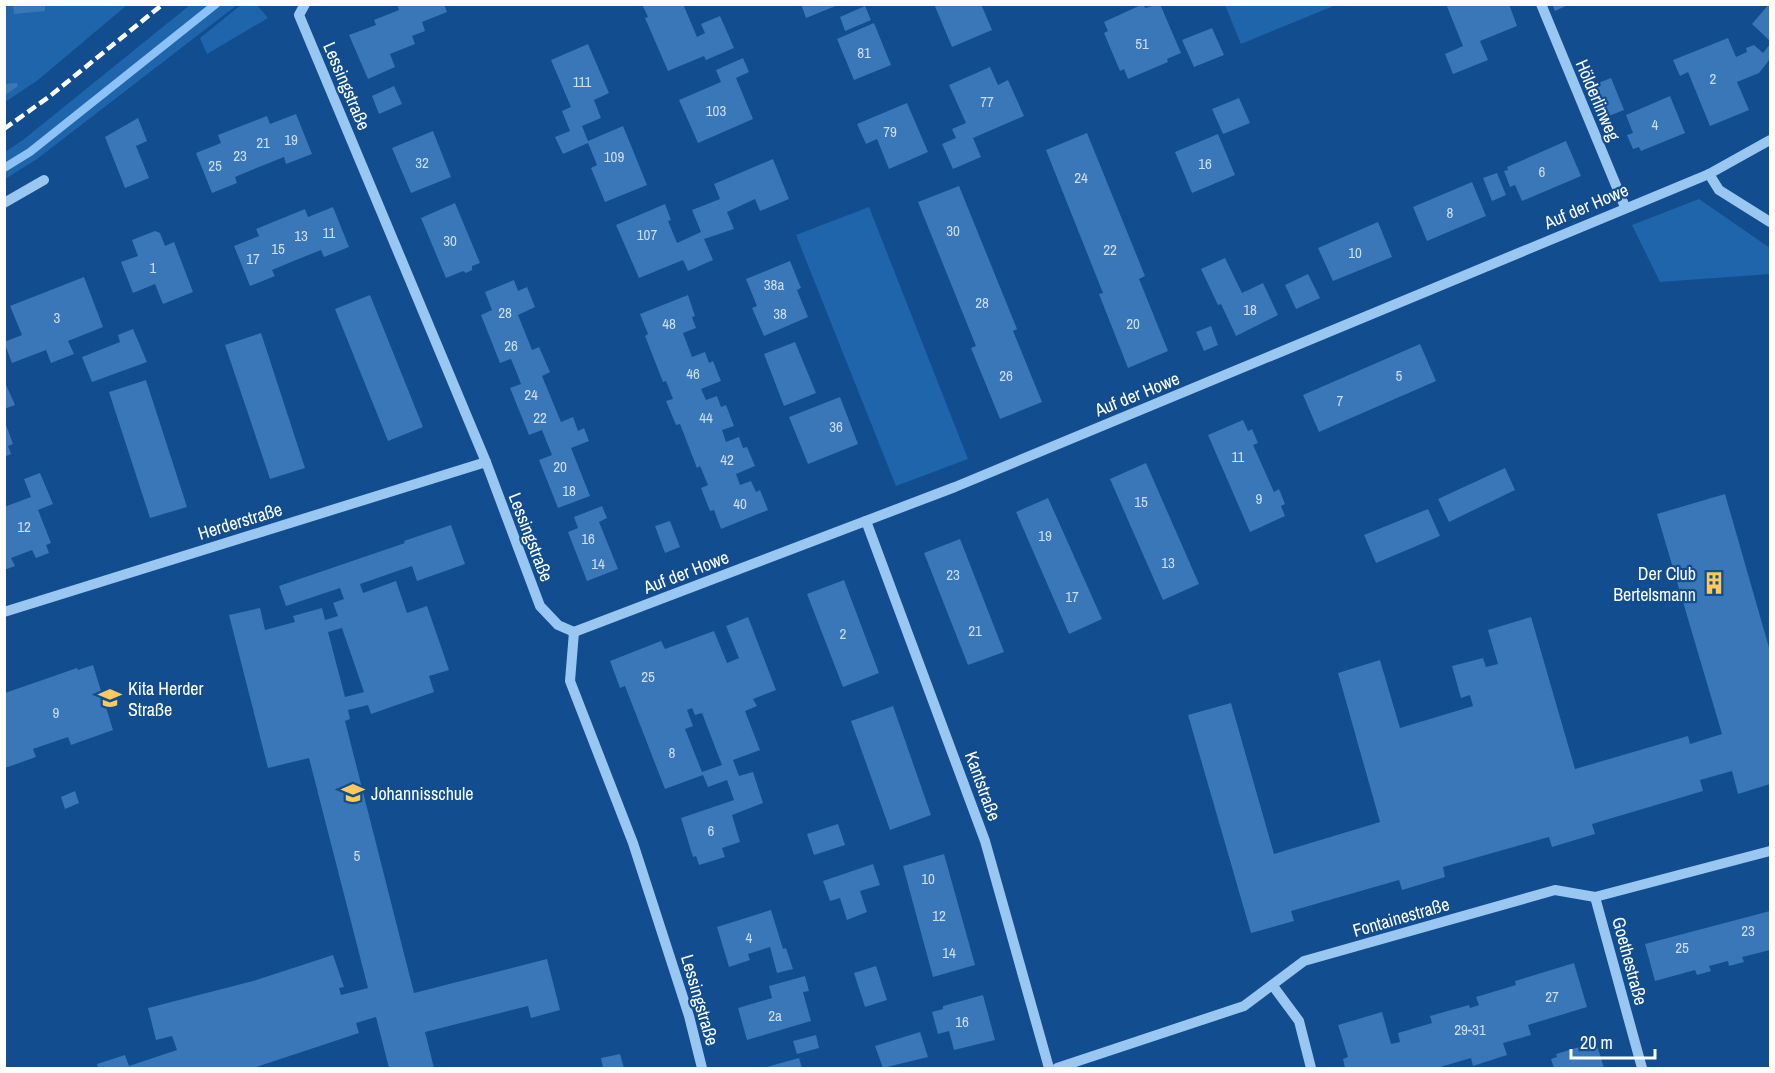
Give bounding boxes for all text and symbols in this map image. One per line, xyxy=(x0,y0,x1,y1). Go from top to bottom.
house number: 51 xyxy=(1135,33,1149,54)
street label: Lessingstraße xyxy=(317,38,377,134)
house number: 81 xyxy=(857,42,871,63)
street label: Hölderlinweg xyxy=(1570,55,1627,145)
house number: 2 xyxy=(1710,68,1717,89)
house number: 111 xyxy=(573,71,592,92)
house number: 77 xyxy=(980,91,994,112)
house number: 103 xyxy=(706,100,726,121)
house number: 4 xyxy=(1652,114,1659,135)
house number: 79 xyxy=(883,121,897,142)
house number: 19 xyxy=(284,129,298,150)
house number: 21 xyxy=(256,132,270,153)
house number: 23 xyxy=(233,145,247,166)
house number: 109 xyxy=(604,146,624,167)
house number: 32 xyxy=(415,152,429,173)
house number: 16 xyxy=(1198,153,1212,174)
house number: 25 xyxy=(208,155,222,176)
house number: 6 xyxy=(1539,161,1546,182)
house number: 24 xyxy=(1074,167,1088,188)
street label: Auf der Howe xyxy=(1539,177,1632,235)
house number: 8 xyxy=(1447,202,1454,223)
house number: 30 xyxy=(946,220,960,241)
house number: 11 xyxy=(323,222,336,243)
house number: 107 xyxy=(637,224,657,245)
house number: 13 xyxy=(294,225,308,246)
house number: 30 xyxy=(443,230,457,251)
house number: 15 xyxy=(271,238,285,259)
house number: 22 xyxy=(1103,239,1117,260)
house number: 10 xyxy=(1348,242,1362,263)
house number: 17 xyxy=(246,248,260,269)
house number: 1 xyxy=(150,257,157,278)
house number: 38a xyxy=(764,274,784,295)
house number: 28 xyxy=(975,292,989,313)
house number: 18 xyxy=(1243,299,1257,320)
house number: 28 xyxy=(498,302,512,323)
house number: 38 xyxy=(773,303,787,324)
house number: 3 xyxy=(54,307,61,328)
house number: 48 xyxy=(662,313,676,334)
house number: 20 xyxy=(1126,313,1140,334)
house number: 26 xyxy=(504,335,518,356)
house number: 46 xyxy=(686,363,700,384)
house number: 26 xyxy=(999,365,1013,386)
house number: 5 xyxy=(1396,365,1403,386)
street label: Auf der Howe xyxy=(1090,366,1183,423)
house number: 24 xyxy=(524,384,538,405)
house number: 7 xyxy=(1337,390,1344,411)
house number: 22 xyxy=(533,407,547,428)
house number: 44 xyxy=(699,407,713,428)
house number: 36 xyxy=(829,416,843,437)
house number: 11 xyxy=(1232,446,1245,467)
house number: 42 xyxy=(720,449,734,470)
house number: 20 xyxy=(553,456,567,477)
house number: 18 xyxy=(562,480,576,501)
house number: 9 xyxy=(1256,488,1263,509)
street label: Lessingstraße xyxy=(503,489,559,585)
house number: 15 xyxy=(1134,491,1148,512)
house number: 40 xyxy=(733,493,747,514)
street label: Herderstraße xyxy=(195,496,285,546)
house number: 12 xyxy=(17,516,31,537)
house number: 19 xyxy=(1038,525,1052,546)
house number: 16 xyxy=(581,528,595,549)
street label: Auf der Howe xyxy=(639,544,732,600)
house number: 13 xyxy=(1161,552,1175,573)
house number: 14 xyxy=(591,553,605,574)
place label: Der Club Bertelsmann xyxy=(1613,561,1696,607)
house number: 23 xyxy=(946,564,960,585)
building icon: Der Club Bertelsmann xyxy=(1701,570,1727,596)
house number: 17 xyxy=(1065,586,1079,607)
house number: 21 xyxy=(968,620,982,641)
house number: 2 xyxy=(840,623,847,644)
house number: 25 xyxy=(641,666,655,687)
place label: Kita Herder Straße xyxy=(128,676,204,722)
school or university icon: Kita Herder Straße xyxy=(97,685,123,711)
house number: 9 xyxy=(53,702,60,723)
house number: 8 xyxy=(669,742,676,763)
street label: Kantstraße xyxy=(959,748,1007,824)
school or university icon: Johannisschule xyxy=(340,780,366,806)
place label: Johannisschule xyxy=(371,781,474,806)
house number: 6 xyxy=(708,820,715,841)
house number: 5 xyxy=(354,845,361,866)
house number: 10 xyxy=(921,868,935,889)
street label: Fontainestraße xyxy=(1350,891,1452,943)
house number: 12 xyxy=(932,905,946,926)
street label: Goethestraße xyxy=(1606,914,1654,1008)
house number: 23 xyxy=(1741,920,1755,941)
house number: 4 xyxy=(746,927,753,948)
house number: 25 xyxy=(1675,937,1689,958)
house number: 14 xyxy=(942,942,956,963)
street label: Lessingstraße xyxy=(675,952,725,1048)
house number: 27 xyxy=(1545,986,1559,1007)
house number: 2a xyxy=(768,1005,782,1026)
house number: 16 xyxy=(955,1011,969,1032)
house number: 29-31 xyxy=(1454,1019,1486,1040)
scale bar xyxy=(1571,1022,1655,1060)
text: 20 m xyxy=(1580,1030,1613,1055)

